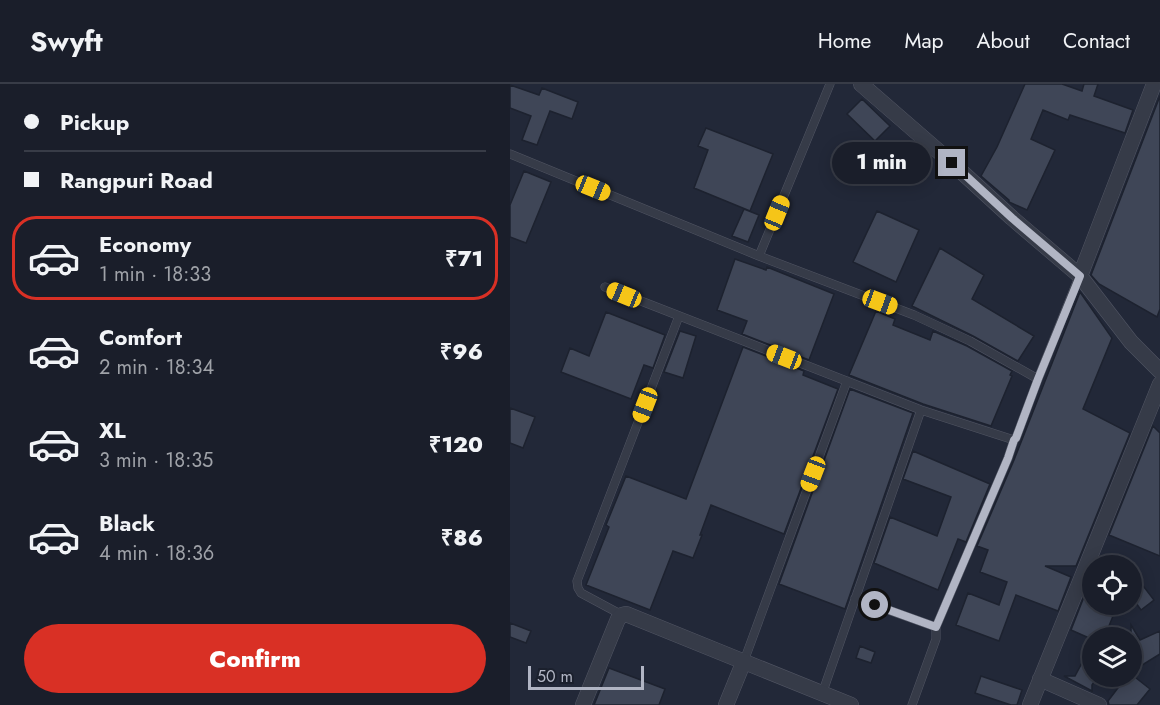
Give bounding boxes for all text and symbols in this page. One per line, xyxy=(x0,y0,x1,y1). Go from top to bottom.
text: Swyft xyxy=(30,21,103,62)
text: Home xyxy=(818,26,871,56)
text: Map xyxy=(904,26,944,56)
text: About xyxy=(977,26,1030,56)
text: Contact xyxy=(1063,26,1130,56)
text: Pickup xyxy=(60,106,129,138)
callout: 1 min xyxy=(832,142,931,184)
text: 1 min xyxy=(856,148,907,177)
route end xyxy=(938,149,965,176)
text: Rangpuri Road xyxy=(60,164,213,196)
car xyxy=(573,173,613,203)
car xyxy=(762,193,792,233)
text: Economy xyxy=(99,228,191,260)
icon: car xyxy=(27,231,81,285)
text: ₹71 xyxy=(445,242,483,274)
text: 1 min · 18:33 xyxy=(99,260,211,289)
car xyxy=(604,280,644,310)
car xyxy=(860,287,900,317)
text: Comfort xyxy=(99,321,182,353)
icon: car xyxy=(27,324,81,378)
text: ₹96 xyxy=(440,335,483,367)
car xyxy=(764,342,804,372)
text: 2 min · 18:34 xyxy=(99,353,214,382)
car xyxy=(630,385,660,425)
text: XL xyxy=(99,414,126,446)
icon: car xyxy=(27,417,81,471)
text: ₹120 xyxy=(429,428,483,460)
text: 3 min · 18:35 xyxy=(99,446,213,475)
car xyxy=(798,454,828,494)
text: Black xyxy=(99,507,155,539)
icon: car xyxy=(27,510,81,564)
text: ₹86 xyxy=(441,521,483,553)
text: 4 min · 18:36 xyxy=(99,539,214,568)
map controls xyxy=(1082,555,1142,687)
button: locate xyxy=(1082,555,1142,615)
route start xyxy=(861,591,888,618)
button: Confirm xyxy=(24,624,486,693)
button: layers xyxy=(1082,627,1142,687)
scale bar xyxy=(528,663,644,690)
text: 50 m xyxy=(537,665,573,688)

